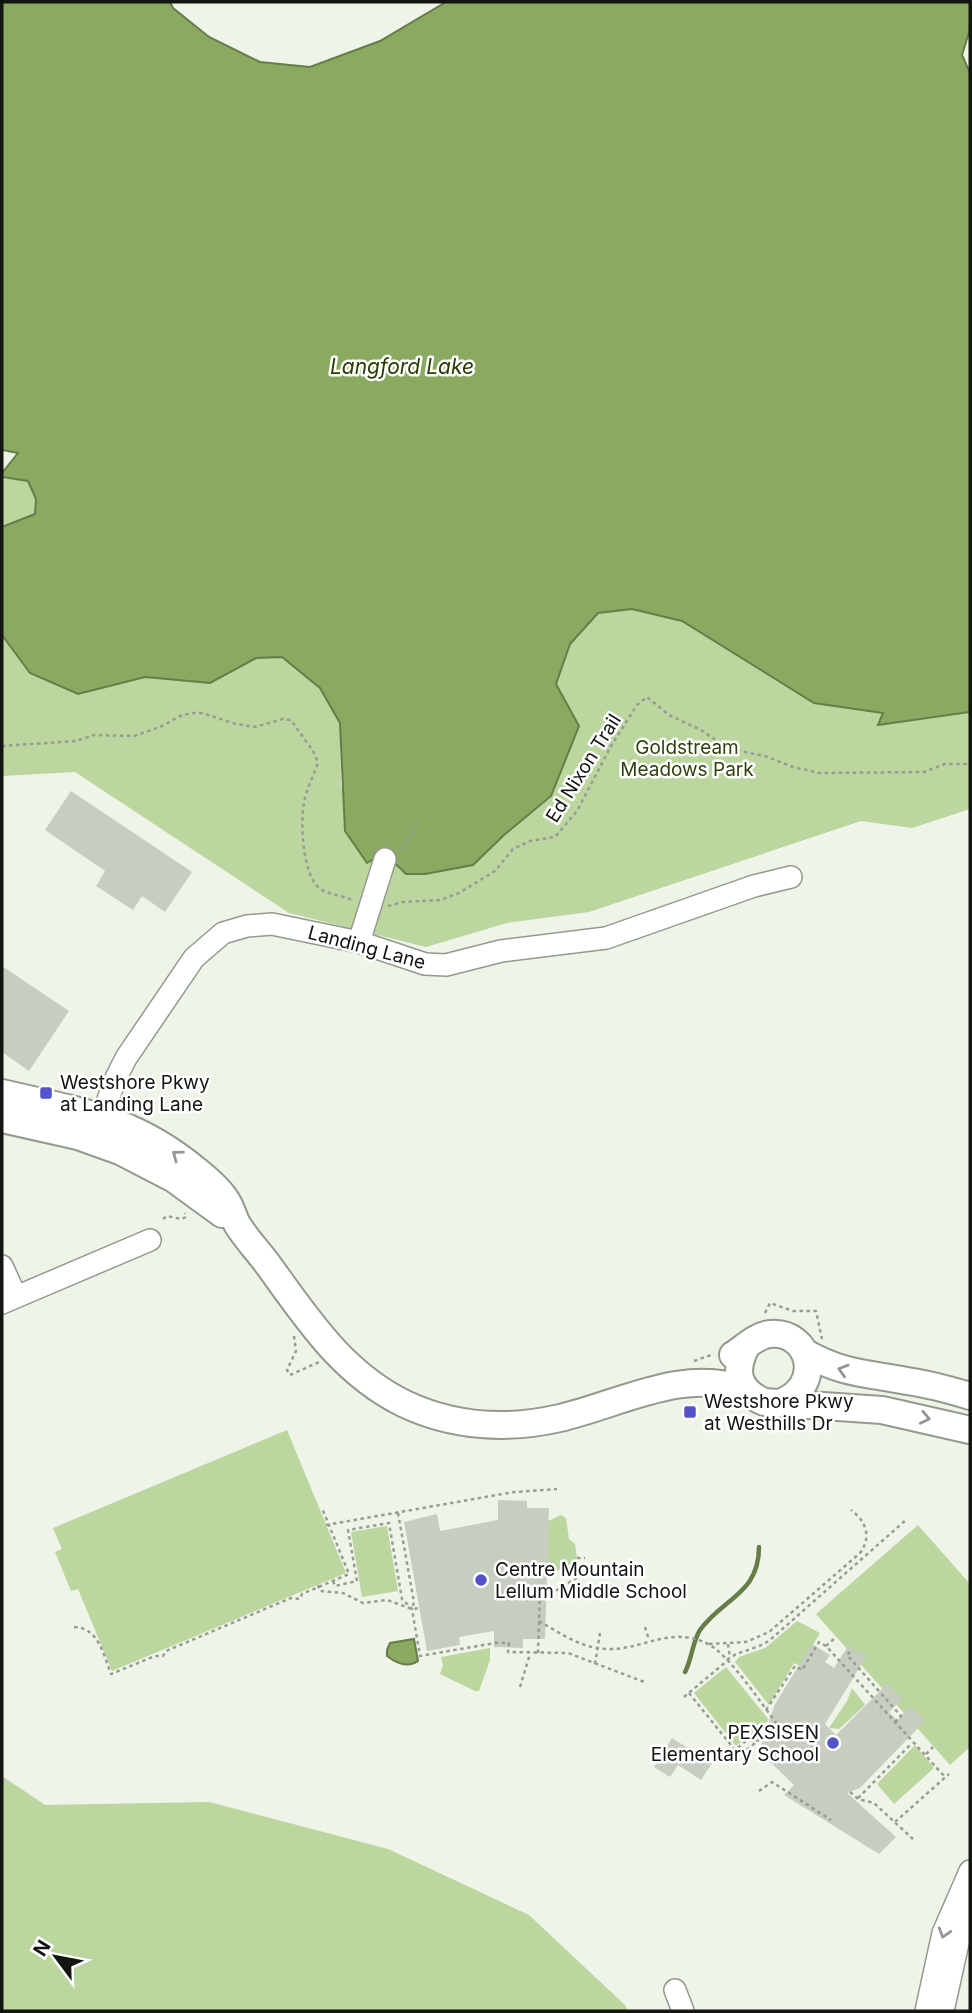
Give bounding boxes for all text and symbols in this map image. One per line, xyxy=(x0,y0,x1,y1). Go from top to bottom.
water label: Langford Lake xyxy=(330,354,474,379)
street label: Ed Nixon Trail xyxy=(541,710,626,827)
park label: Goldstream Meadows Park xyxy=(620,736,754,781)
street label: Landing Lane xyxy=(306,921,428,974)
place label: Westshore Pkwy at Landing Lane xyxy=(60,1071,210,1116)
marker: Westshore Pkwy at Landing Lane xyxy=(38,1085,54,1101)
one-way arrow xyxy=(173,1151,185,1164)
one-way arrow xyxy=(837,1363,849,1378)
place label: Westshore Pkwy at Westhills Dr xyxy=(704,1390,854,1435)
marker: Westshore Pkwy at Westhills Dr xyxy=(682,1404,698,1420)
one-way arrow xyxy=(919,1410,931,1424)
place label: Centre Mountain Lellum Middle School xyxy=(495,1558,687,1603)
marker: Centre Mountain Lellum Middle School xyxy=(473,1572,489,1588)
place label: PEXSISEṈ Elementary School xyxy=(651,1721,819,1766)
marker: PEXSISEṈ Elementary School xyxy=(825,1735,841,1751)
north arrow xyxy=(21,1922,91,1992)
one-way arrow xyxy=(937,1927,952,1939)
text: N xyxy=(28,1936,56,1960)

